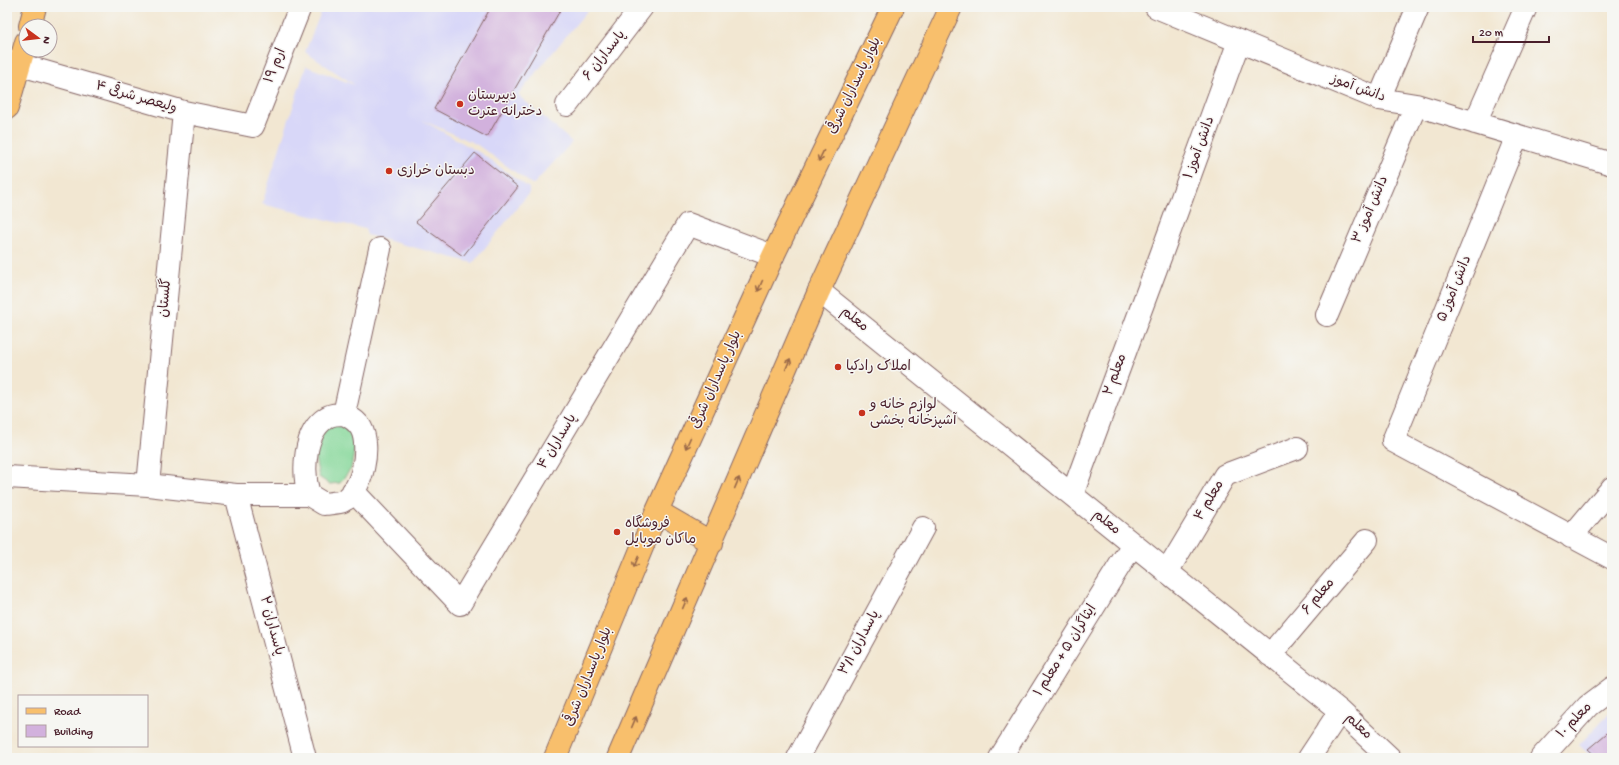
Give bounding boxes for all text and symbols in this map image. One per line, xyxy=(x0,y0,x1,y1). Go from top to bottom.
north arrow xyxy=(18,18,58,58)
scale bar xyxy=(1473,18,1549,44)
street label: پاسداران ۶ xyxy=(580,27,630,85)
text: 20 m xyxy=(1479,27,1504,41)
street label: بلوار پاسداران شرقی xyxy=(822,34,886,137)
text: N xyxy=(39,35,52,45)
street label: ارم ۱۹ xyxy=(261,46,291,86)
street label: دانش آموز xyxy=(1327,70,1388,107)
street label: ولیعصر شرقی ۴ xyxy=(93,76,179,118)
place label: دبیرستان دخترانه عترت xyxy=(468,88,542,121)
marker: دبیرستان دخترانه عترت xyxy=(455,99,465,109)
street label: دانش آموز ۱ xyxy=(1180,114,1219,182)
one-way arrow xyxy=(817,149,824,161)
place label: دبستان خرازی xyxy=(397,163,475,180)
marker: دبستان خرازی xyxy=(384,166,394,176)
street label: دانش آموز ۳ xyxy=(1348,173,1393,246)
street label: دانش آموز ۵ xyxy=(1433,253,1476,325)
street label: گلستان xyxy=(154,278,176,318)
one-way arrow xyxy=(755,280,763,292)
street label: معلم xyxy=(837,304,871,336)
street label: بلوار پاسداران شرقی xyxy=(686,327,746,432)
street label: معلم ۲ xyxy=(1101,352,1131,398)
one-way arrow xyxy=(785,358,792,370)
place label: املاک رادکیا xyxy=(846,359,911,376)
marker: املاک رادکیا xyxy=(833,362,843,372)
place label: لوازم خانه و آشپزخانه بخشی xyxy=(869,397,957,430)
marker: لوازم خانه و آشپزخانه بخشی xyxy=(857,408,867,418)
street label: پاسداران ۴ xyxy=(535,411,581,473)
one-way arrow xyxy=(684,436,692,448)
one-way arrow xyxy=(734,478,741,490)
street label: معلم ۴ xyxy=(1191,478,1229,524)
street label: معلم xyxy=(1089,507,1123,539)
place label: فروشگاه ماکان موبایل xyxy=(625,514,696,549)
marker: فروشگاه ماکان موبایل xyxy=(612,527,622,537)
one-way arrow xyxy=(632,555,640,567)
street label: معلم ۶ xyxy=(1299,575,1339,619)
street label: پاسداران ۲ xyxy=(255,595,287,657)
one-way arrow xyxy=(682,597,690,609)
street label: ایثاگران ۵ + معلم ۱ xyxy=(1029,601,1101,700)
street label: پاسداران ۳/۱ xyxy=(836,608,884,678)
street label: بلوار پاسداران شرقی xyxy=(559,624,617,729)
legend xyxy=(18,695,148,747)
street label: معلم ۱۰ xyxy=(1554,699,1596,743)
text: Road xyxy=(54,706,81,720)
street label: معلم xyxy=(1341,710,1375,744)
one-way arrow xyxy=(631,717,638,729)
text: Building xyxy=(53,726,93,740)

